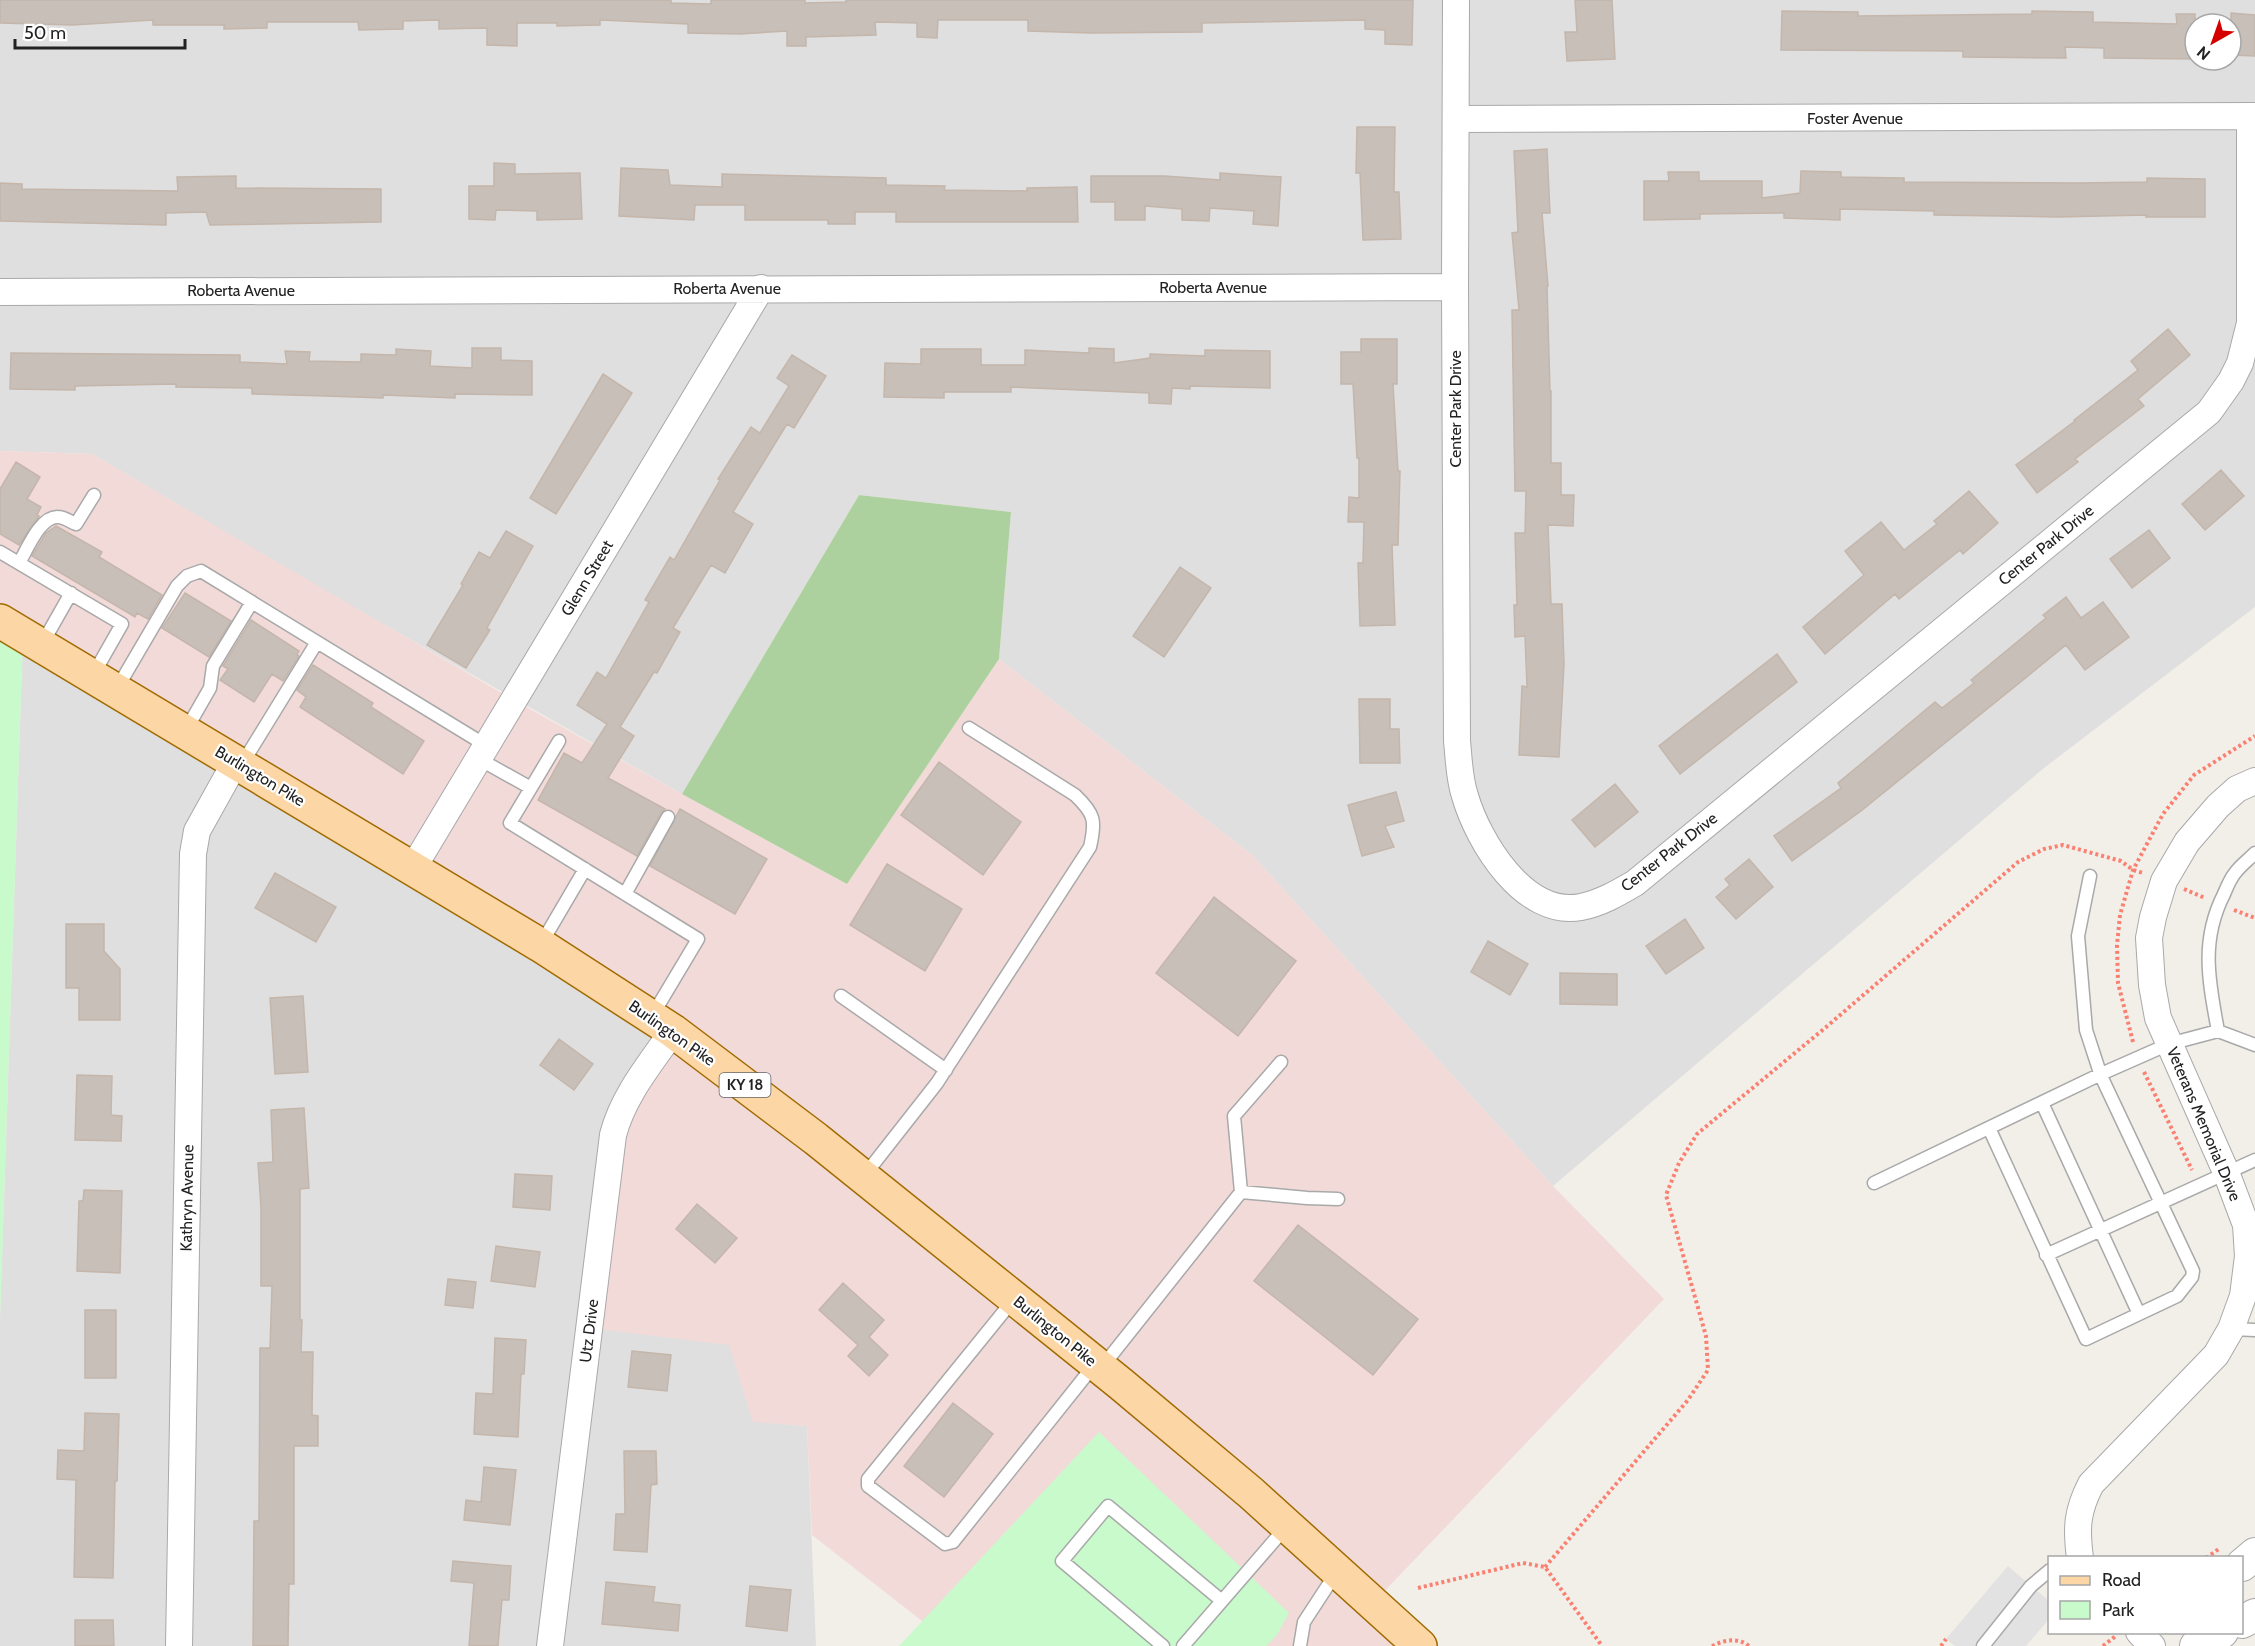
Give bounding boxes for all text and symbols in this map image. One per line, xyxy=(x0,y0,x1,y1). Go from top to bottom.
scale bar xyxy=(15,12,184,50)
north arrow xyxy=(2183,12,2243,72)
text: 50 m xyxy=(24,22,66,44)
text: N xyxy=(2193,42,2214,64)
street label: Foster Avenue xyxy=(1807,109,1903,128)
street label: Roberta Avenue xyxy=(1159,278,1267,297)
street label: Roberta Avenue xyxy=(673,279,781,298)
street label: Roberta Avenue xyxy=(187,281,295,300)
street label: Center Park Drive xyxy=(1446,350,1465,468)
street label: Center Park Drive xyxy=(1995,501,2097,589)
street label: Glenn Street xyxy=(557,536,617,619)
street label: Burlington Pike xyxy=(212,742,308,810)
street label: Center Park Drive xyxy=(1617,808,1721,896)
street label: Burlington Pike xyxy=(625,996,719,1070)
street label: Veterans Memorial Drive xyxy=(2163,1044,2245,1204)
road number: KY 18 xyxy=(720,1073,771,1097)
street label: Kathryn Avenue xyxy=(177,1144,197,1252)
street label: Burlington Pike xyxy=(1010,1292,1100,1370)
street label: Utz Drive xyxy=(576,1298,602,1364)
legend xyxy=(2048,1556,2243,1634)
text: Road xyxy=(2102,1569,2141,1591)
text: Park xyxy=(2102,1599,2135,1621)

